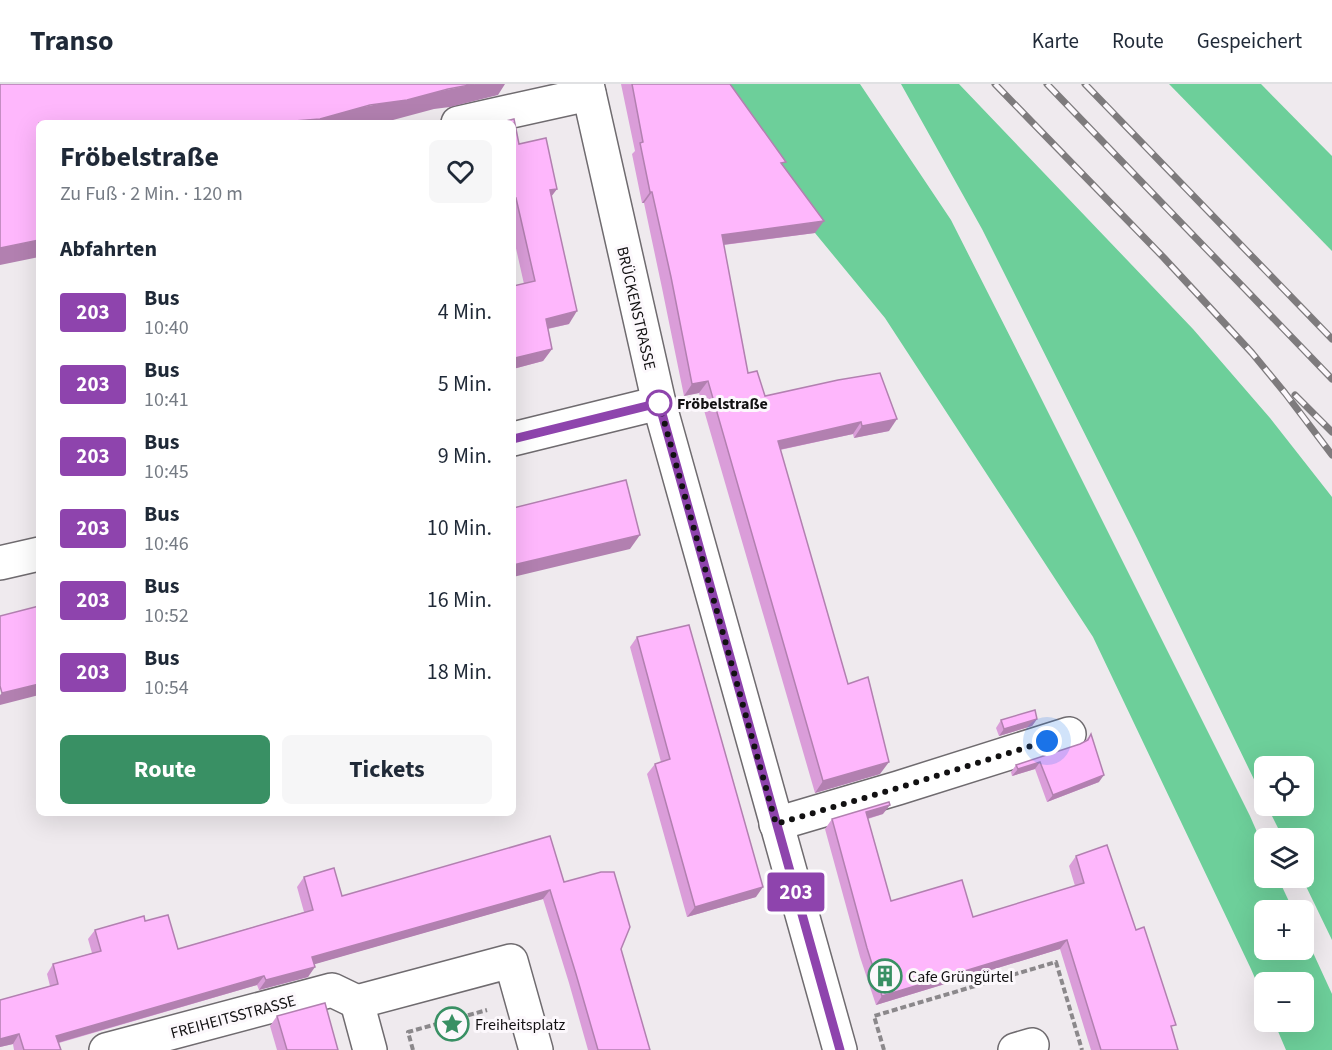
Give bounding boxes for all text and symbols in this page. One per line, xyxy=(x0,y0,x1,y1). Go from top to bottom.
text: Transo xyxy=(30,21,113,61)
text: Karte xyxy=(1032,26,1079,56)
text: Route xyxy=(1112,26,1164,56)
text: Gespeichert xyxy=(1197,26,1302,56)
text: Fröbelstraße xyxy=(60,137,219,177)
button: heart xyxy=(429,140,492,203)
text: Zu Fuß · 2 Min. · 120 m xyxy=(60,180,243,208)
text: Abfahrten xyxy=(60,233,157,265)
street label: BRÜCKENSTRASSE xyxy=(611,244,661,372)
text: Bus xyxy=(144,282,180,314)
text: 4 Min. xyxy=(438,296,492,328)
text: 203 xyxy=(76,297,110,327)
text: 10:40 xyxy=(144,314,189,342)
text: Bus xyxy=(144,354,180,386)
text: 5 Min. xyxy=(438,368,492,400)
text: 203 xyxy=(76,369,110,399)
text: 10:41 xyxy=(144,386,189,414)
marker: Fröbelstraße xyxy=(646,390,672,416)
place label: Fröbelstraße xyxy=(677,393,768,415)
text: Bus xyxy=(144,426,180,458)
text: 9 Min. xyxy=(438,440,492,472)
text: 203 xyxy=(76,441,110,471)
text: 10:45 xyxy=(144,458,189,486)
text: Bus xyxy=(144,498,180,530)
text: 10 Min. xyxy=(427,512,492,544)
text: 203 xyxy=(76,513,110,543)
text: 10:46 xyxy=(144,530,189,558)
text: Bus xyxy=(144,570,180,602)
text: 16 Min. xyxy=(427,584,492,616)
text: 203 xyxy=(76,585,110,615)
text: 10:52 xyxy=(144,602,189,630)
text: Bus xyxy=(144,642,180,674)
text: 18 Min. xyxy=(427,656,492,688)
text: 203 xyxy=(76,657,110,687)
text: 10:54 xyxy=(144,674,189,702)
your location xyxy=(1032,726,1062,756)
button: Route xyxy=(60,735,270,804)
button: Tickets xyxy=(282,735,492,804)
map controls xyxy=(1254,756,1314,1032)
button: locate xyxy=(1254,756,1314,816)
button: layers xyxy=(1254,828,1314,888)
line badge: 203 xyxy=(762,872,830,912)
text: 203 xyxy=(779,877,813,907)
button: + xyxy=(1254,900,1314,960)
building icon: Cafe Grüngürtel xyxy=(867,958,903,994)
place label: Cafe Grüngürtel xyxy=(908,966,1013,988)
button: − xyxy=(1254,972,1314,1032)
street label: FREIHEITSSTRASSE xyxy=(168,990,298,1044)
place icon: Freiheitsplatz xyxy=(434,1006,470,1042)
place label: Freiheitsplatz xyxy=(475,1014,566,1036)

